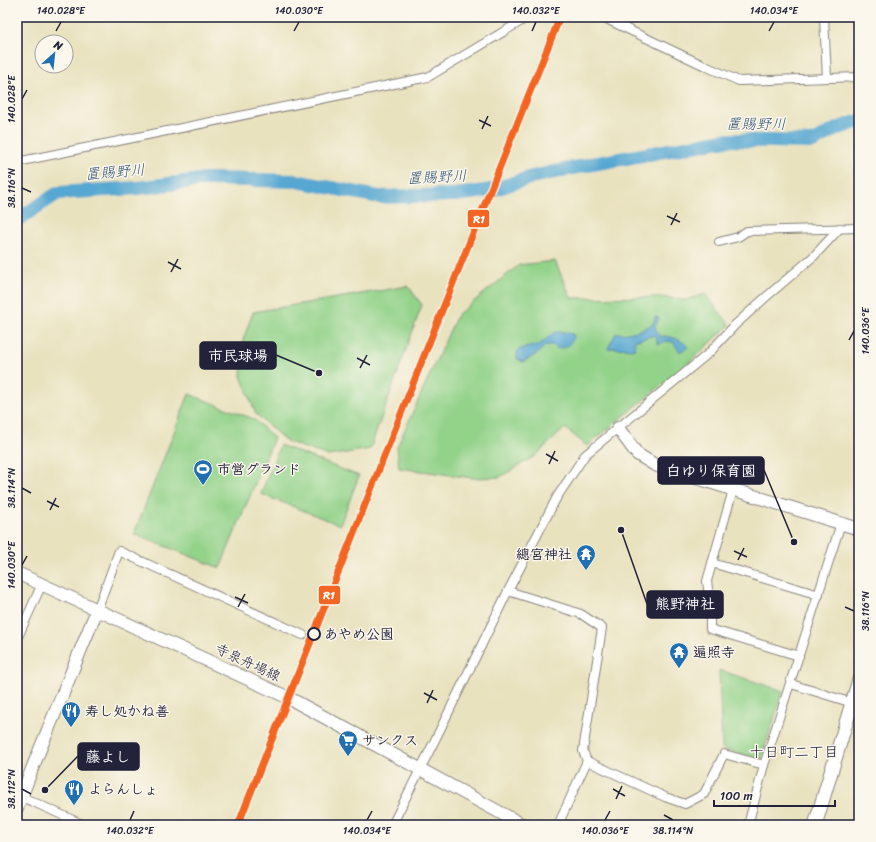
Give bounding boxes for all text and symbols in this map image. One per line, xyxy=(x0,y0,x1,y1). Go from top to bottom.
text: 140.028°E xyxy=(37,2,86,20)
text: 140.030°E xyxy=(275,2,324,20)
text: 140.032°E xyxy=(512,2,561,20)
text: 140.034°E xyxy=(750,2,799,20)
north arrow xyxy=(34,34,74,74)
text: N xyxy=(50,35,66,56)
text: 140.028°E xyxy=(3,74,21,123)
water label: 置賜野川 xyxy=(726,111,786,137)
water label: 置賜野川 xyxy=(84,156,146,188)
water label: 置賜野川 xyxy=(406,162,468,192)
text: 38.116°N xyxy=(3,168,21,208)
line badge: R1 xyxy=(467,209,490,228)
text: R1 xyxy=(472,210,485,229)
text: 140.036°E xyxy=(857,306,875,355)
callout: 市民球場 xyxy=(200,342,276,369)
text: 市民球場 xyxy=(208,343,268,369)
place label: 市営グランド xyxy=(217,457,301,482)
callout: 白ゆり保育園 xyxy=(658,457,764,484)
sports icon: 市営グランド xyxy=(192,458,214,486)
text: 白ゆり保育園 xyxy=(666,458,756,484)
text: 38.114°N xyxy=(3,468,21,508)
text: 140.030°E xyxy=(3,540,21,589)
place label: 總宮神社 xyxy=(516,542,572,567)
temple icon: 總宮神社 xyxy=(575,543,597,571)
line badge: R1 xyxy=(318,585,341,605)
text: R1 xyxy=(322,586,335,605)
callout: 熊野神社 xyxy=(647,591,723,618)
text: 熊野神社 xyxy=(655,591,715,617)
text: 38.116°N xyxy=(857,591,875,631)
place label: あやめ公園 xyxy=(324,622,394,647)
marker: あやめ公園 xyxy=(307,627,321,641)
street label: 寺泉舟場線 xyxy=(211,636,285,689)
place label: 遍照寺 xyxy=(693,640,735,665)
temple icon: 遍照寺 xyxy=(668,641,690,669)
place label: 寿し処かね善 xyxy=(85,699,169,724)
restaurant icon: 寿し処かね善 xyxy=(60,700,82,728)
place label: サンクス xyxy=(362,728,418,753)
supermarket icon: サンクス xyxy=(337,729,359,757)
district label: 十日町二丁目 xyxy=(749,739,839,765)
callout: 藤よし xyxy=(78,743,139,770)
text: 藤よし xyxy=(85,744,131,770)
text: 38.112°N xyxy=(3,769,21,809)
place label: よらんしょ xyxy=(88,777,158,802)
restaurant icon: よらんしょ xyxy=(63,778,85,806)
scale bar xyxy=(714,782,835,808)
text: 100 m xyxy=(720,785,753,807)
text: 140.032°E xyxy=(106,822,155,840)
text: 140.034°E xyxy=(343,822,392,840)
text: 140.036°E xyxy=(581,822,630,840)
text: 38.114°N xyxy=(653,822,693,840)

